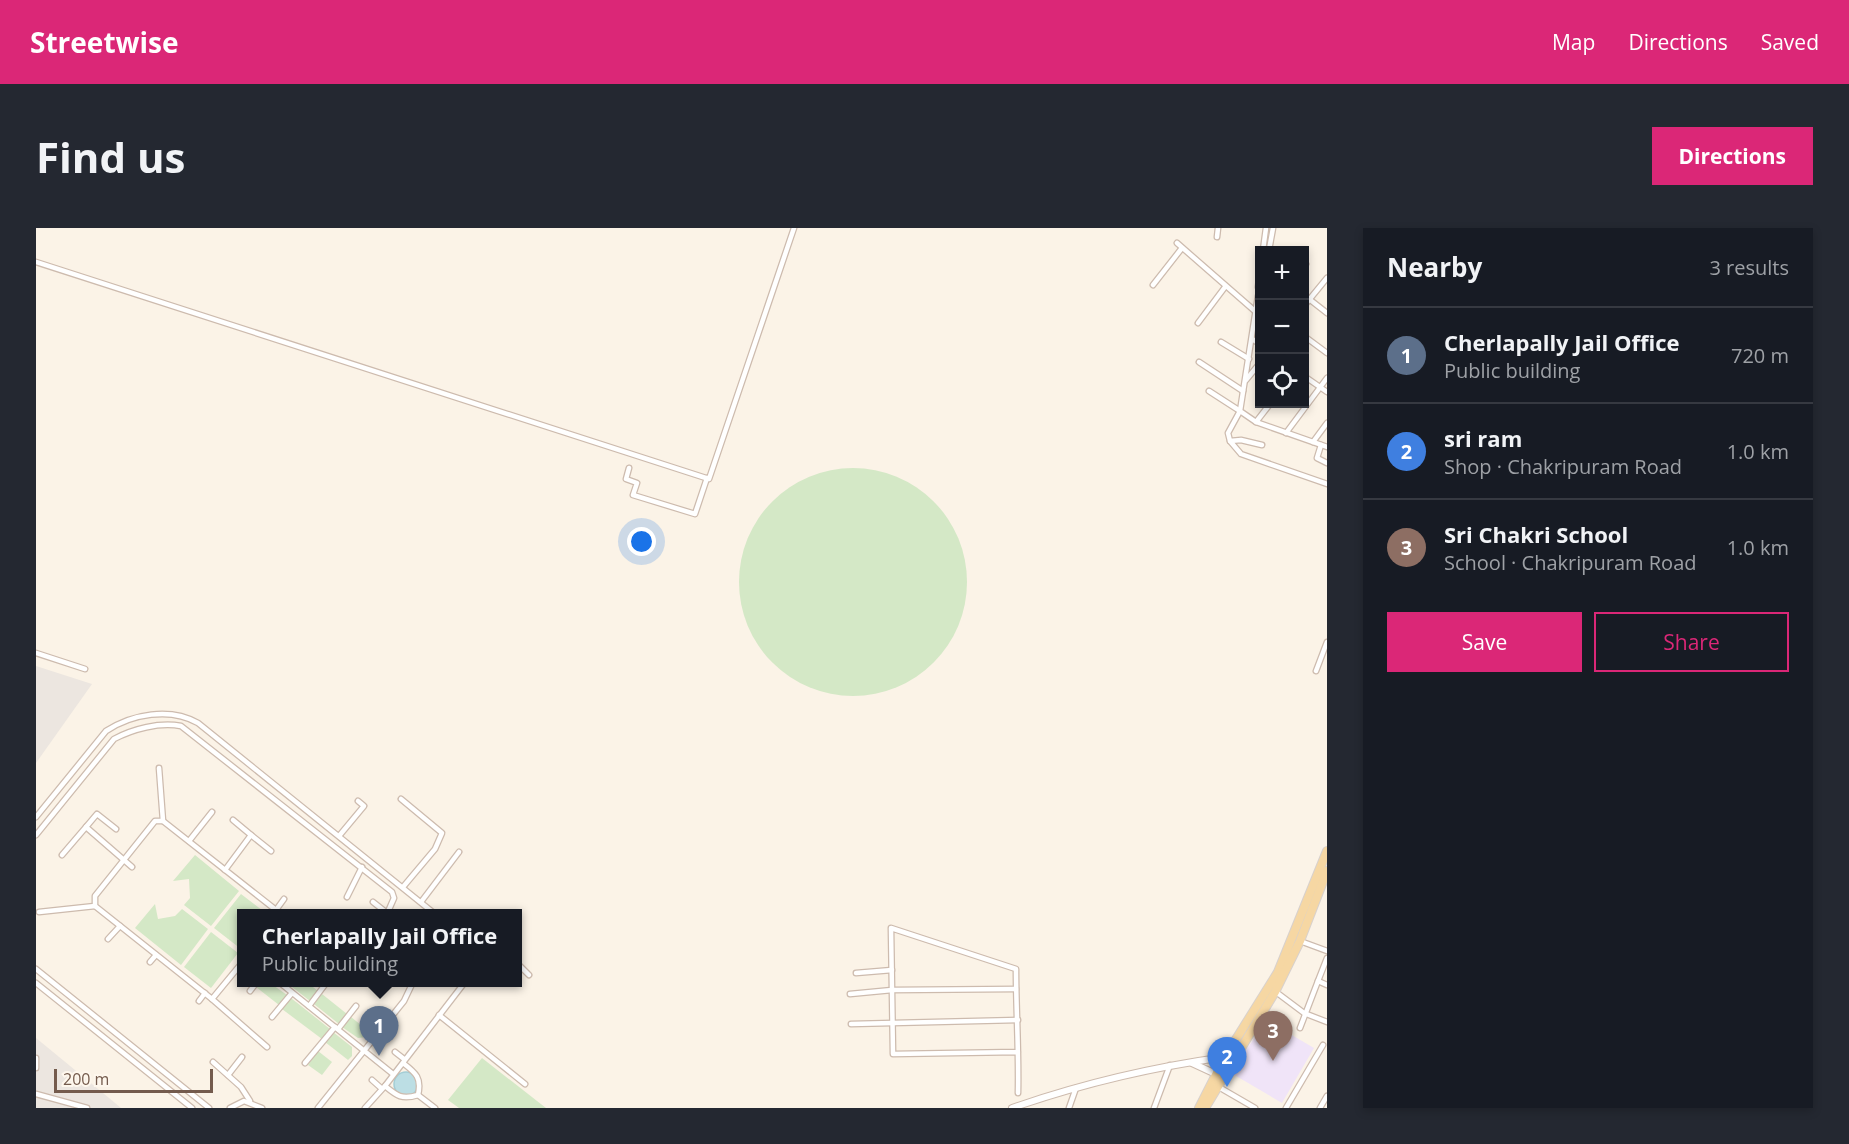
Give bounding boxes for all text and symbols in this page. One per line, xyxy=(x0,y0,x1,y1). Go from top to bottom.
text: Streetwise xyxy=(30,23,179,61)
text: Map xyxy=(1552,28,1595,56)
text: Directions xyxy=(1628,28,1728,56)
text: Saved xyxy=(1761,28,1819,56)
button: Directions xyxy=(1652,127,1813,185)
text: Find us xyxy=(36,128,185,185)
map controls xyxy=(1255,246,1309,408)
button: + xyxy=(1255,246,1309,300)
text: Nearby xyxy=(1387,249,1482,285)
text: 3 results xyxy=(1709,254,1789,281)
button: − xyxy=(1255,300,1309,354)
text: Cherlapally Jail Office xyxy=(1444,327,1680,357)
text: 1 xyxy=(1401,342,1412,369)
text: 720 m xyxy=(1731,342,1789,369)
button: locate xyxy=(1255,354,1309,408)
text: Public building xyxy=(1444,357,1580,384)
text: sri ram xyxy=(1444,423,1522,453)
text: 2 xyxy=(1401,438,1412,465)
text: 1.0 km xyxy=(1727,438,1789,465)
text: Shop · Chakripuram Road xyxy=(1444,453,1682,480)
text: Sri Chakri School xyxy=(1444,519,1628,549)
your location xyxy=(627,527,656,556)
text: 3 xyxy=(1401,534,1412,561)
text: 1.0 km xyxy=(1727,534,1789,561)
text: School · Chakripuram Road xyxy=(1444,549,1697,576)
button: Save xyxy=(1387,612,1582,672)
button: Share xyxy=(1594,612,1789,672)
popup xyxy=(237,909,522,987)
text: Cherlapally Jail Office xyxy=(262,920,497,950)
text: Public building xyxy=(262,950,398,977)
pin: 1 xyxy=(360,1006,398,1056)
pin: 3 xyxy=(1254,1012,1292,1061)
pin: 2 xyxy=(1208,1038,1246,1087)
scale bar xyxy=(54,1066,213,1094)
text: 200 m xyxy=(63,1068,109,1090)

